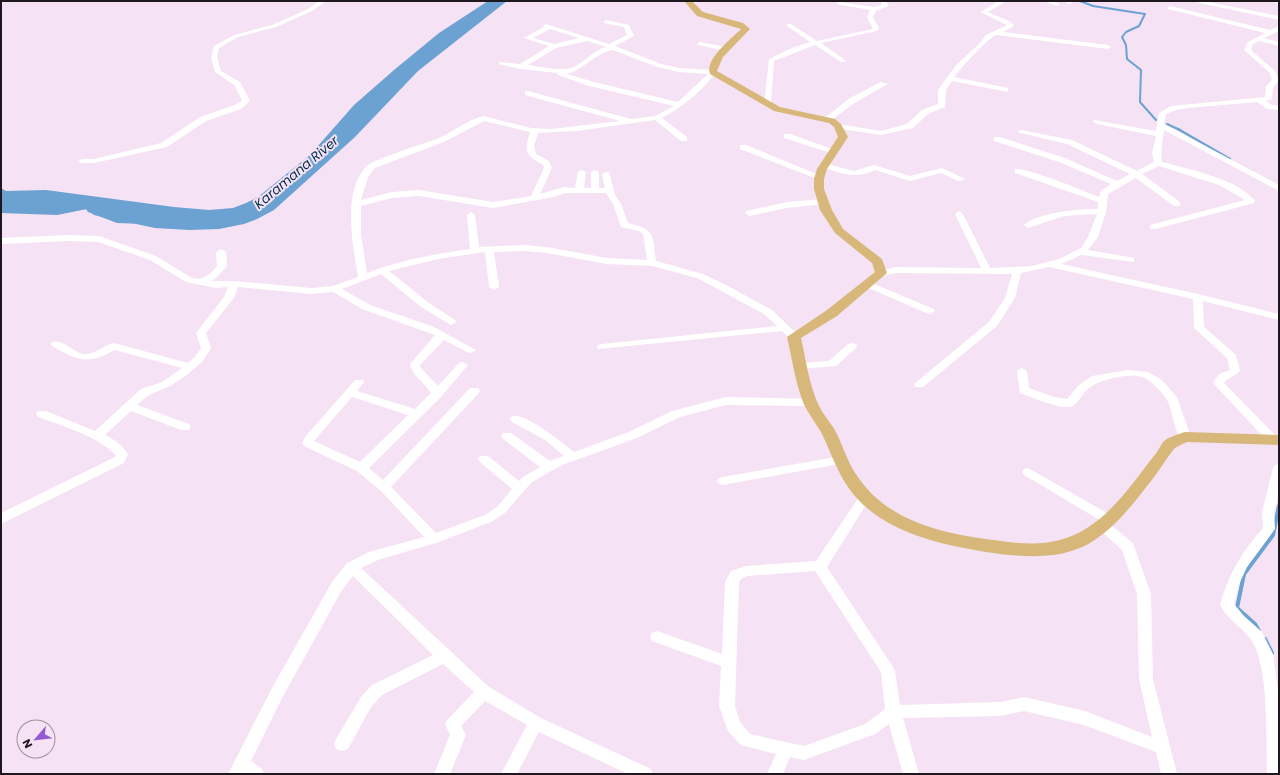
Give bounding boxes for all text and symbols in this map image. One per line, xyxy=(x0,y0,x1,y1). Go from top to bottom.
water label: Karamana River xyxy=(250,131,343,213)
north arrow xyxy=(16,719,56,759)
text: N xyxy=(18,736,36,751)

